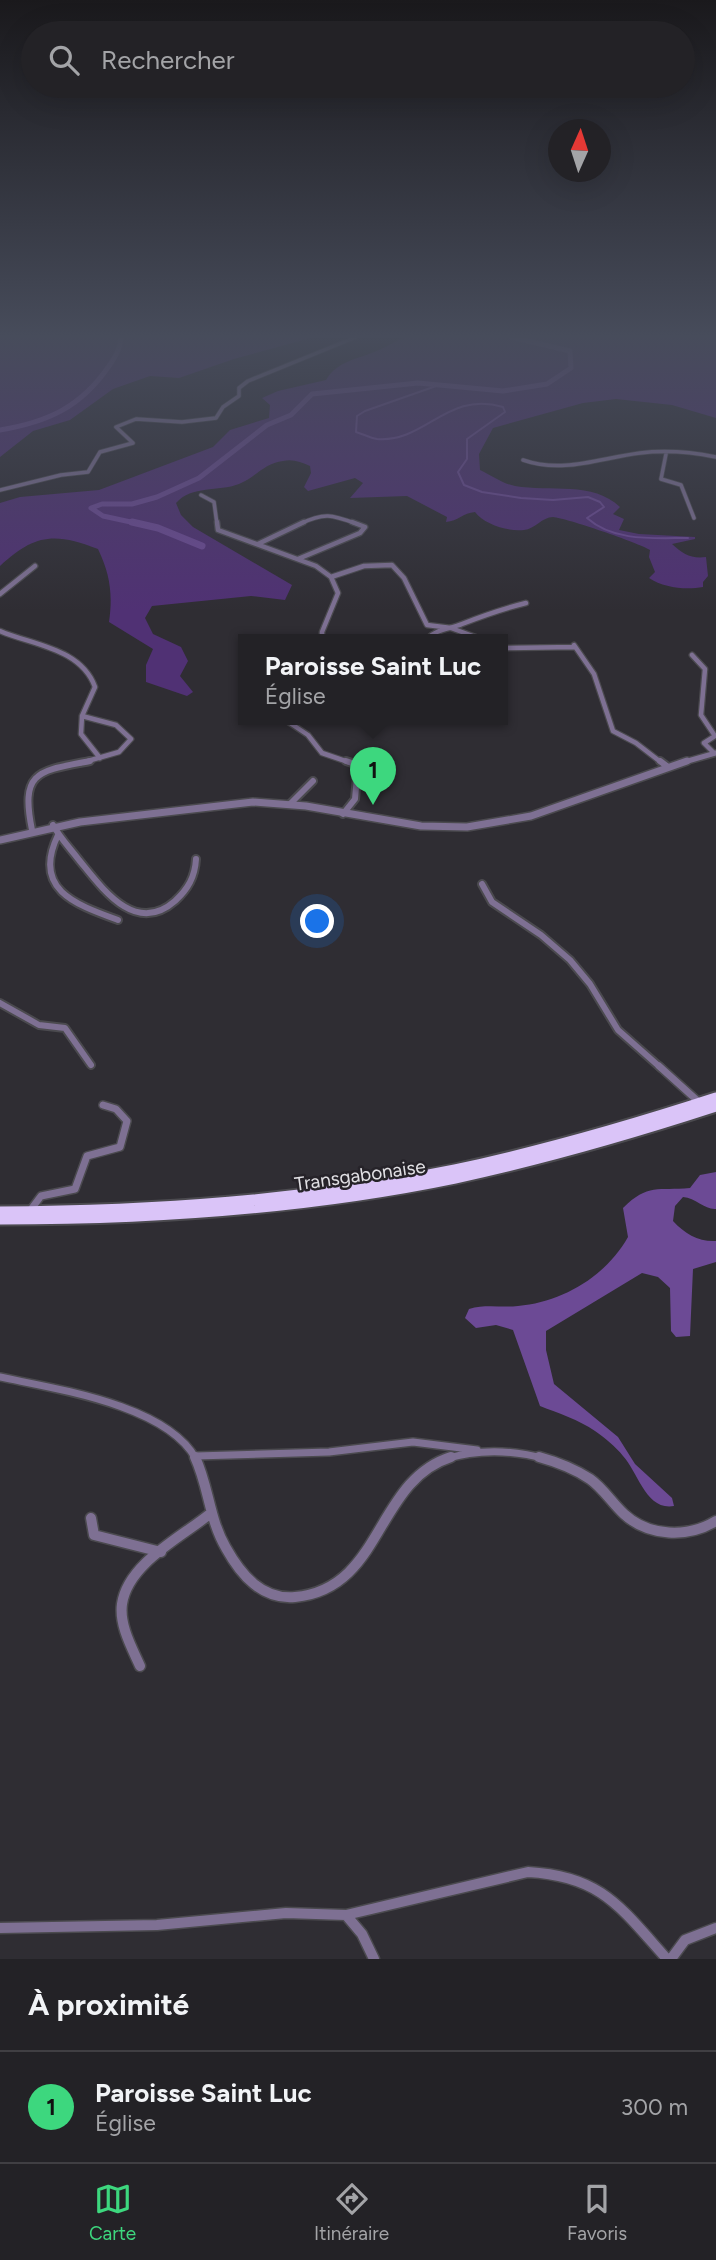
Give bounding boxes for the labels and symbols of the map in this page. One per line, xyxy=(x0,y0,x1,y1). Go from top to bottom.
north arrow xyxy=(548,119,611,182)
pin: 1 xyxy=(350,747,396,805)
your location xyxy=(300,904,334,938)
street label: Transgabonaise xyxy=(293,1154,427,1196)

